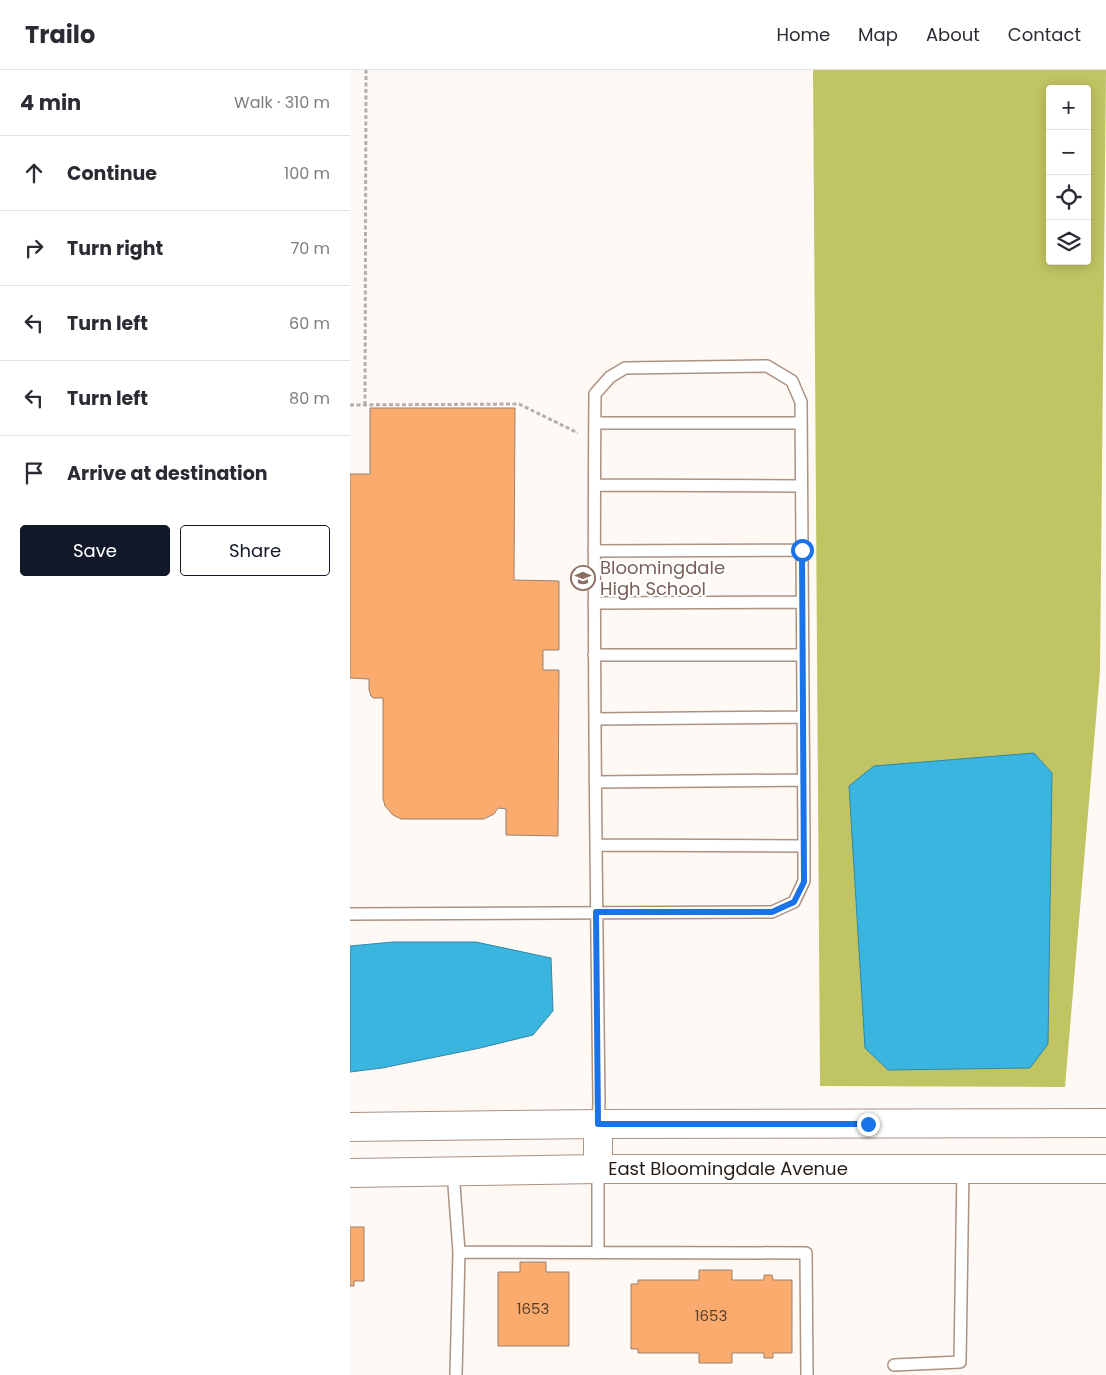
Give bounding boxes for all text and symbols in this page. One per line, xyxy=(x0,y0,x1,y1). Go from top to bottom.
text: Trailo xyxy=(25,18,95,51)
text: Home xyxy=(776,22,830,47)
text: Map xyxy=(858,22,898,47)
text: About xyxy=(926,22,980,47)
text: Contact xyxy=(1008,22,1081,47)
map controls xyxy=(1046,85,1091,265)
button: + xyxy=(1046,85,1091,130)
text: 4 min xyxy=(20,88,81,117)
text: Walk · 310 m xyxy=(234,91,330,114)
button: − xyxy=(1046,130,1091,175)
icon: ahead xyxy=(20,159,48,187)
text: Continue xyxy=(67,160,157,187)
text: 100 m xyxy=(284,162,330,185)
button: locate xyxy=(1046,175,1091,220)
button: layers xyxy=(1046,220,1091,265)
icon: right xyxy=(20,234,48,262)
text: Turn right xyxy=(67,235,163,262)
text: 70 m xyxy=(290,237,330,260)
icon: left xyxy=(20,309,48,337)
text: Turn left xyxy=(67,310,148,337)
text: 60 m xyxy=(289,312,330,335)
icon: left xyxy=(20,384,48,412)
text: Turn left xyxy=(67,385,148,412)
text: 80 m xyxy=(289,387,330,410)
icon: arrive xyxy=(20,459,48,487)
text: Arrive at destination xyxy=(67,460,268,487)
button: Save xyxy=(20,525,170,576)
button: Share xyxy=(180,525,330,576)
route start xyxy=(791,539,814,562)
place label: Bloomingdale High School xyxy=(600,555,725,601)
school or university icon: Bloomingdale High School xyxy=(570,565,596,591)
route end xyxy=(857,1113,880,1136)
street label: East Bloomingdale Avenue xyxy=(608,1156,848,1181)
house number: 1653 xyxy=(517,1298,549,1319)
house number: 1653 xyxy=(695,1305,727,1326)

